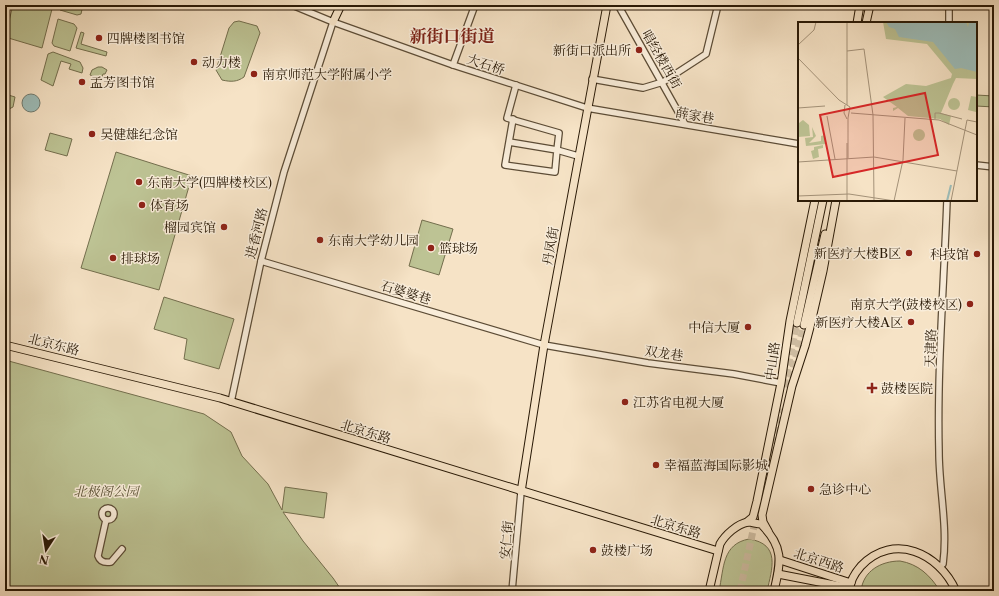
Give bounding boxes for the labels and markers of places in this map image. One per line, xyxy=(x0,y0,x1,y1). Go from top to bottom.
place label: 四牌楼图书馆 xyxy=(107,30,185,46)
marker: 四牌楼图书馆 xyxy=(94,33,104,43)
place label: 新街口派出所 xyxy=(553,42,631,58)
marker: 新街口派出所 xyxy=(634,45,644,55)
place label: 动力楼 xyxy=(202,54,241,70)
marker: 动力楼 xyxy=(189,57,199,67)
place label: 南京师范大学附属小学 xyxy=(262,66,392,82)
marker: 南京师范大学附属小学 xyxy=(249,69,259,79)
place label: 孟芳图书馆 xyxy=(90,74,155,90)
marker: 孟芳图书馆 xyxy=(77,77,87,87)
place label: 吴健雄纪念馆 xyxy=(100,126,178,142)
marker: 吴健雄纪念馆 xyxy=(87,129,97,139)
place label: 东南大学(四牌楼校区) xyxy=(147,174,272,190)
marker: 东南大学(四牌楼校区) xyxy=(134,177,144,187)
place label: 体育场 xyxy=(150,197,189,213)
marker: 体育场 xyxy=(137,200,147,210)
place label: 榴园宾馆 xyxy=(164,219,216,235)
marker: 榴园宾馆 xyxy=(219,222,229,232)
place label: 东南大学幼儿园 xyxy=(328,232,419,248)
marker: 东南大学幼儿园 xyxy=(315,235,325,245)
place label: 篮球场 xyxy=(439,240,478,256)
marker: 篮球场 xyxy=(426,243,436,253)
place label: 新医疗大楼B区 xyxy=(814,245,901,261)
place label: 科技馆 xyxy=(930,246,969,262)
marker: 新医疗大楼B区 xyxy=(904,248,914,258)
marker: 科技馆 xyxy=(972,249,982,259)
place label: 排球场 xyxy=(121,250,160,266)
marker: 排球场 xyxy=(108,253,118,263)
place label: 南京大学(鼓楼校区) xyxy=(850,296,962,312)
marker: 南京大学(鼓楼校区) xyxy=(965,299,975,309)
place label: 新医疗大楼A区 xyxy=(815,314,903,330)
marker: 新医疗大楼A区 xyxy=(906,317,916,327)
place label: 中信大厦 xyxy=(688,319,740,335)
marker: 中信大厦 xyxy=(743,322,753,332)
place label: 鼓楼医院 xyxy=(881,380,933,396)
marker: 鼓楼医院 xyxy=(866,382,878,394)
place label: 江苏省电视大厦 xyxy=(633,394,724,410)
marker: 江苏省电视大厦 xyxy=(620,397,630,407)
place label: 幸福蓝海国际影城 xyxy=(664,457,768,473)
marker: 幸福蓝海国际影城 xyxy=(651,460,661,470)
place label: 急诊中心 xyxy=(819,481,871,497)
marker: 急诊中心 xyxy=(806,484,816,494)
place label: 鼓楼广场 xyxy=(601,542,653,558)
marker: 鼓楼广场 xyxy=(588,545,598,555)

